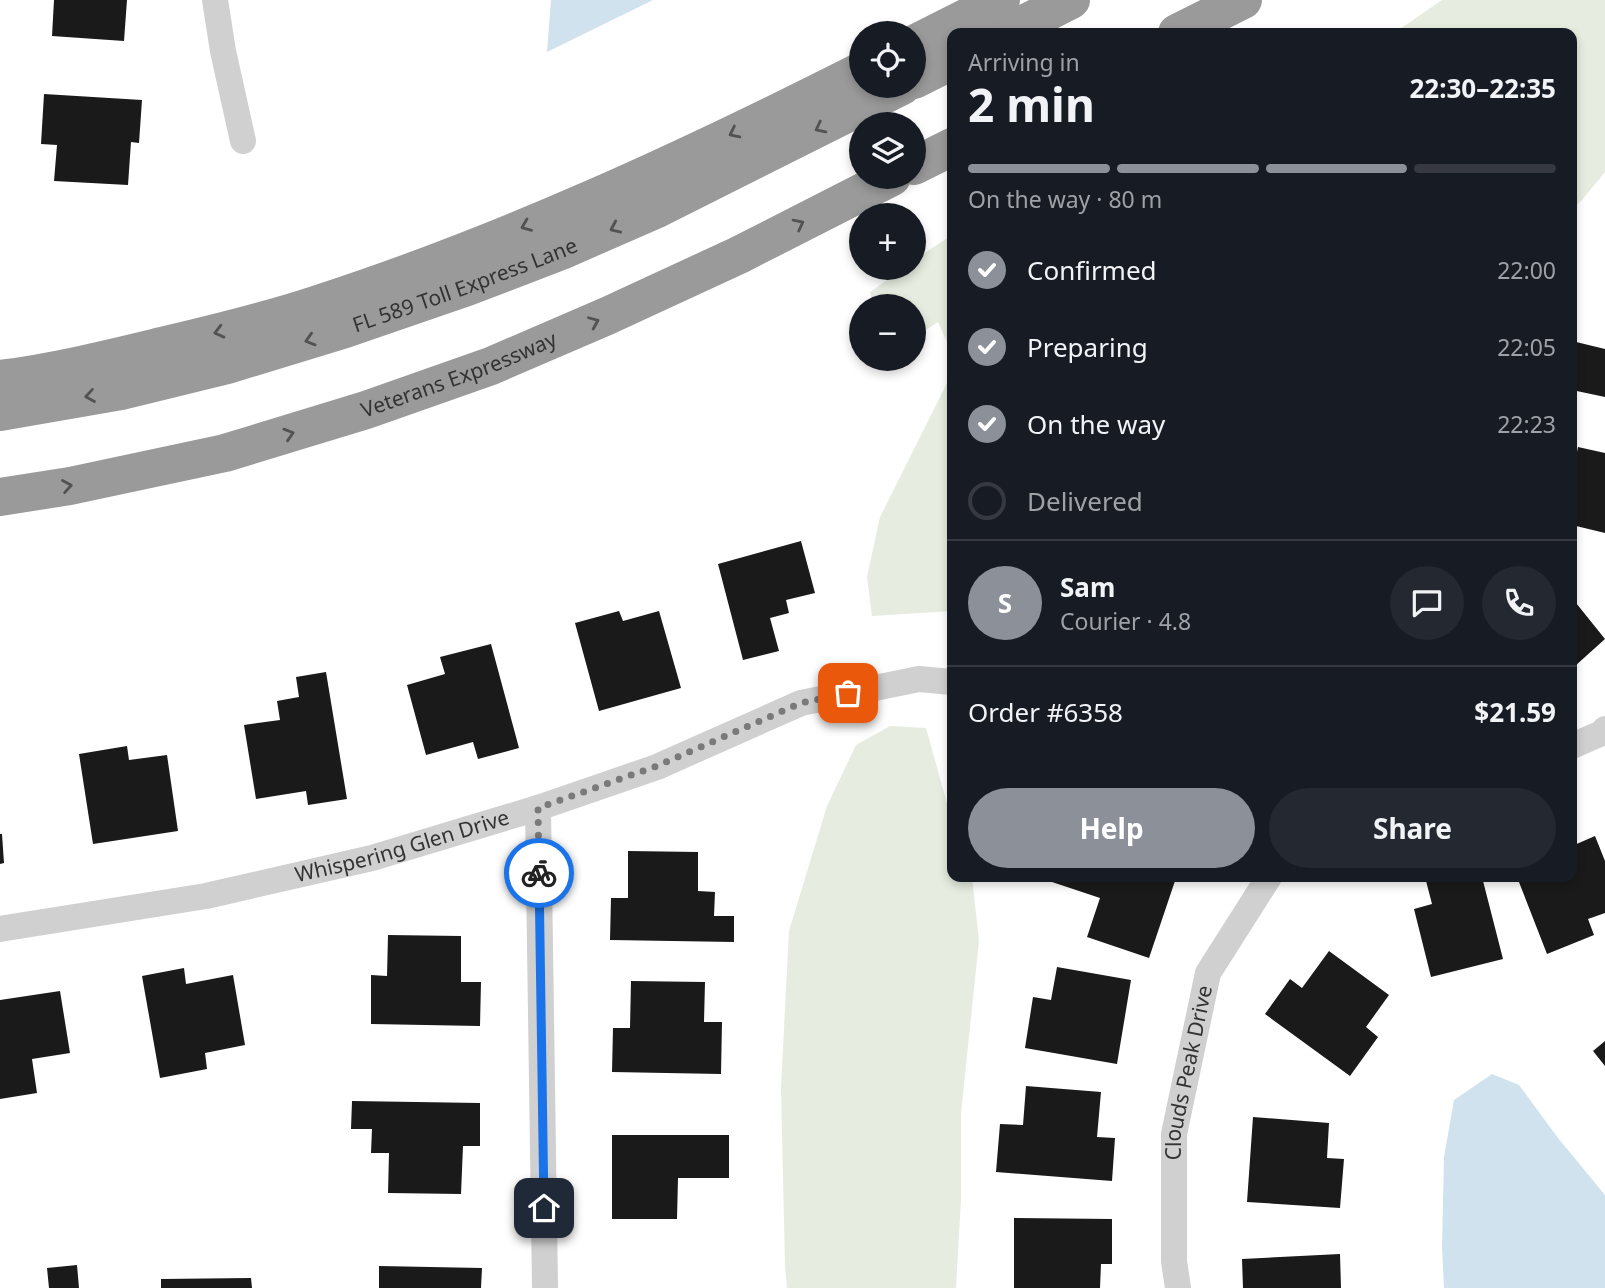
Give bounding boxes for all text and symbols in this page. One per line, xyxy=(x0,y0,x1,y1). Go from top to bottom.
map controls xyxy=(849,21,926,371)
button: locate xyxy=(849,21,926,98)
text: Arriving in xyxy=(968,46,1080,78)
text: 22:30–22:35 xyxy=(1409,70,1556,106)
text: 2 min xyxy=(968,73,1095,135)
button: layers xyxy=(849,112,926,189)
one-way arrow xyxy=(815,119,827,133)
one-way arrow xyxy=(729,125,741,139)
text: On the way · 80 m xyxy=(968,183,1162,215)
button: + xyxy=(849,203,926,280)
one-way arrow xyxy=(521,218,533,232)
one-way arrow xyxy=(792,219,804,233)
one-way arrow xyxy=(610,220,623,234)
street label: FL 589 Toll Express Lane xyxy=(349,231,581,338)
icon: check xyxy=(968,251,1006,289)
text: Confirmed xyxy=(1027,252,1157,288)
text: 22:00 xyxy=(1497,254,1556,286)
button: − xyxy=(849,294,926,371)
one-way arrow xyxy=(587,316,599,330)
one-way arrow xyxy=(213,324,225,338)
street label: Veterans Expressway xyxy=(357,324,561,424)
icon: check xyxy=(968,328,1006,366)
text: Preparing xyxy=(1027,329,1148,365)
one-way arrow xyxy=(304,331,316,346)
text: 22:05 xyxy=(1497,331,1556,363)
one-way arrow xyxy=(84,388,96,403)
icon: check xyxy=(968,405,1006,443)
text: On the way xyxy=(1027,406,1165,442)
text: 22:23 xyxy=(1497,408,1556,440)
one-way arrow xyxy=(282,427,294,442)
one-way arrow xyxy=(61,480,73,495)
text: Delivered xyxy=(1027,483,1143,519)
button: chat xyxy=(1390,566,1464,640)
button: phone xyxy=(1482,566,1556,640)
text: Sam xyxy=(1060,569,1115,605)
text: S xyxy=(998,585,1012,621)
text: Courier · 4.8 xyxy=(1060,605,1191,637)
pin xyxy=(818,663,878,723)
icon: bag xyxy=(829,674,867,712)
text: Order #6358 xyxy=(968,694,1123,730)
text: $21.59 xyxy=(1474,694,1556,730)
button: Help xyxy=(968,788,1255,868)
button: Share xyxy=(1269,788,1556,868)
street label: Whispering Glen Drive xyxy=(292,802,512,888)
courier xyxy=(504,838,574,908)
icon: bike xyxy=(520,854,558,892)
street label: Clouds Peak Drive xyxy=(1159,983,1218,1160)
pin xyxy=(514,1178,574,1238)
icon: home xyxy=(525,1189,563,1227)

